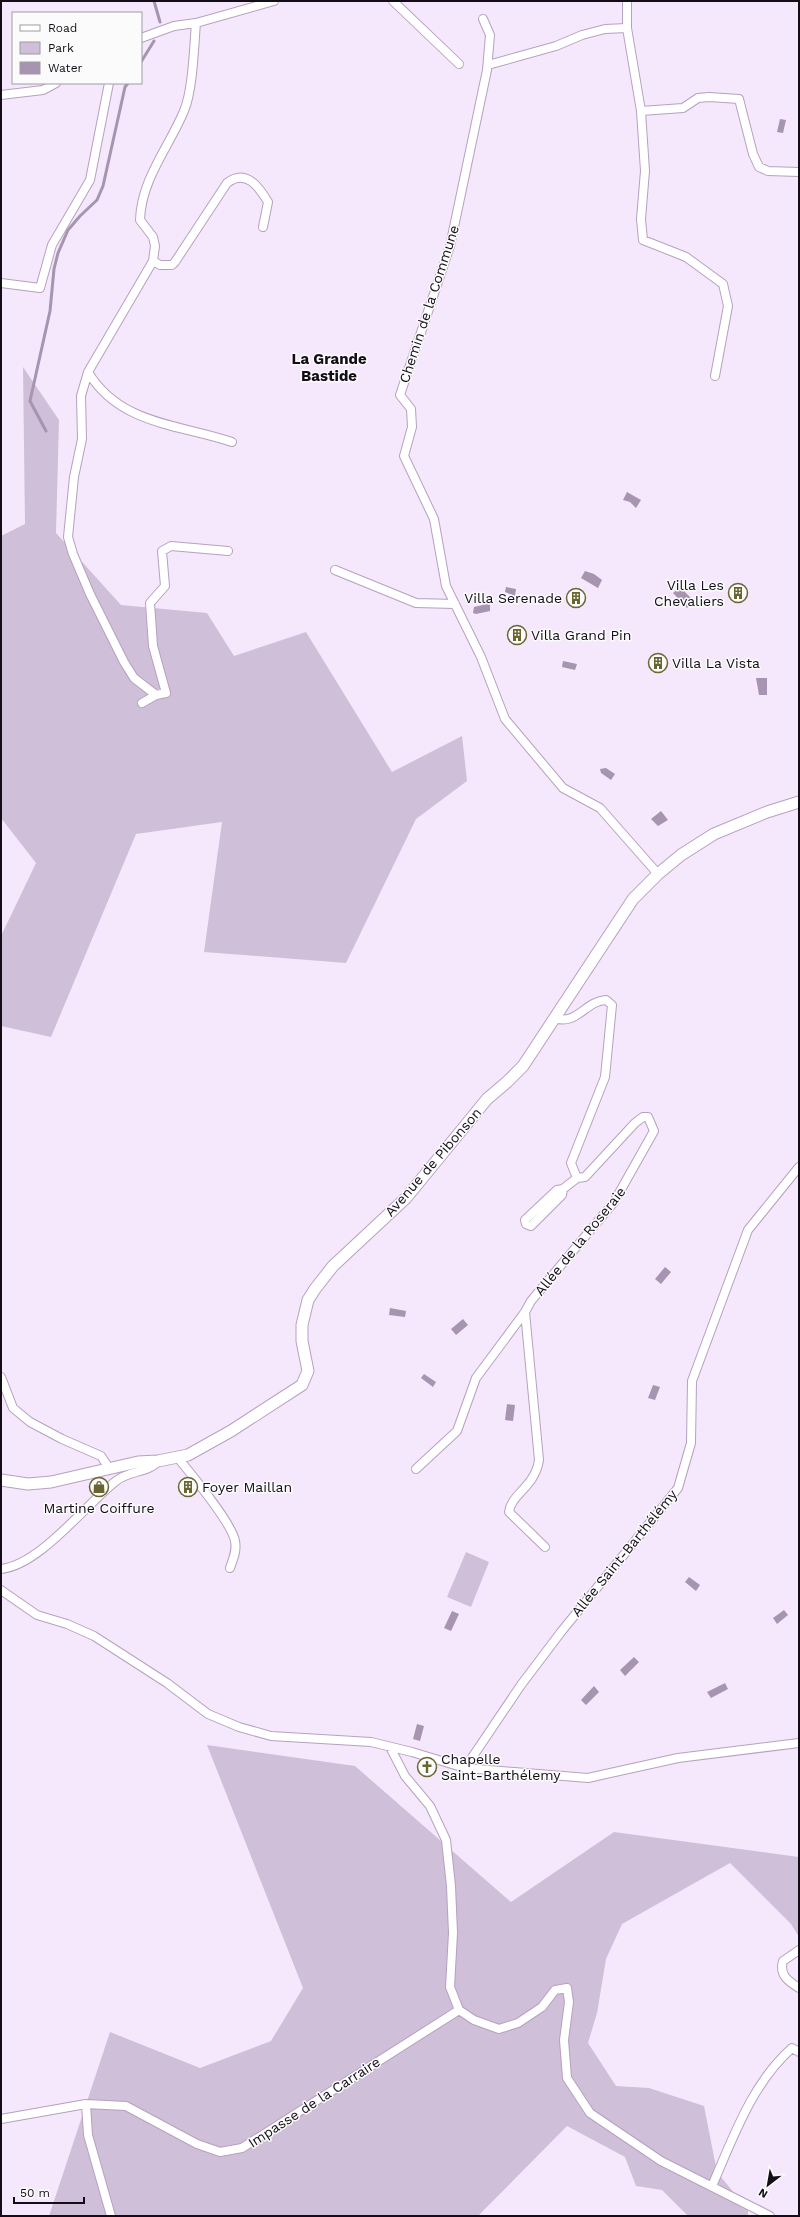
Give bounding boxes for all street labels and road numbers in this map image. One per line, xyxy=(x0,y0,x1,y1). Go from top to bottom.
street label: Chemin de la Commune xyxy=(396,223,462,385)
street label: Avenue de Pibonson xyxy=(382,1104,484,1220)
street label: Allée de la Roseraie xyxy=(531,1183,629,1299)
street label: Allée Saint-Barthélémy xyxy=(568,1486,681,1620)
street label: Impasse de la Carraire xyxy=(245,2053,383,2151)

